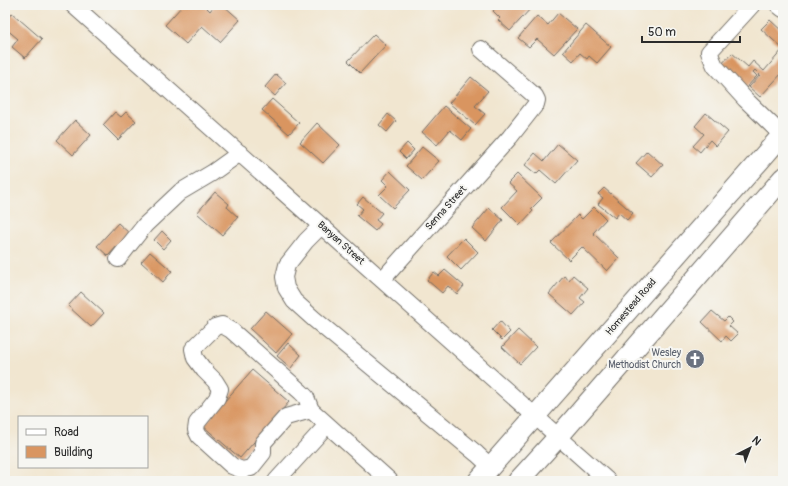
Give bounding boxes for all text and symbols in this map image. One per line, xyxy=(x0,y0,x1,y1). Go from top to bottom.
scale bar xyxy=(642,18,740,44)
text: 50 m xyxy=(648,25,676,40)
street label: Senna Street xyxy=(423,183,470,233)
street label: Banyan Street xyxy=(315,219,368,268)
street label: Homestead Road xyxy=(603,276,659,338)
place label: Wesley Methodist Church xyxy=(608,347,682,371)
church icon: Wesley Methodist Church xyxy=(684,348,706,370)
legend xyxy=(18,416,148,468)
text: Road xyxy=(54,425,79,440)
north arrow xyxy=(730,428,770,468)
text: N xyxy=(749,434,764,449)
text: Building xyxy=(54,445,93,460)

